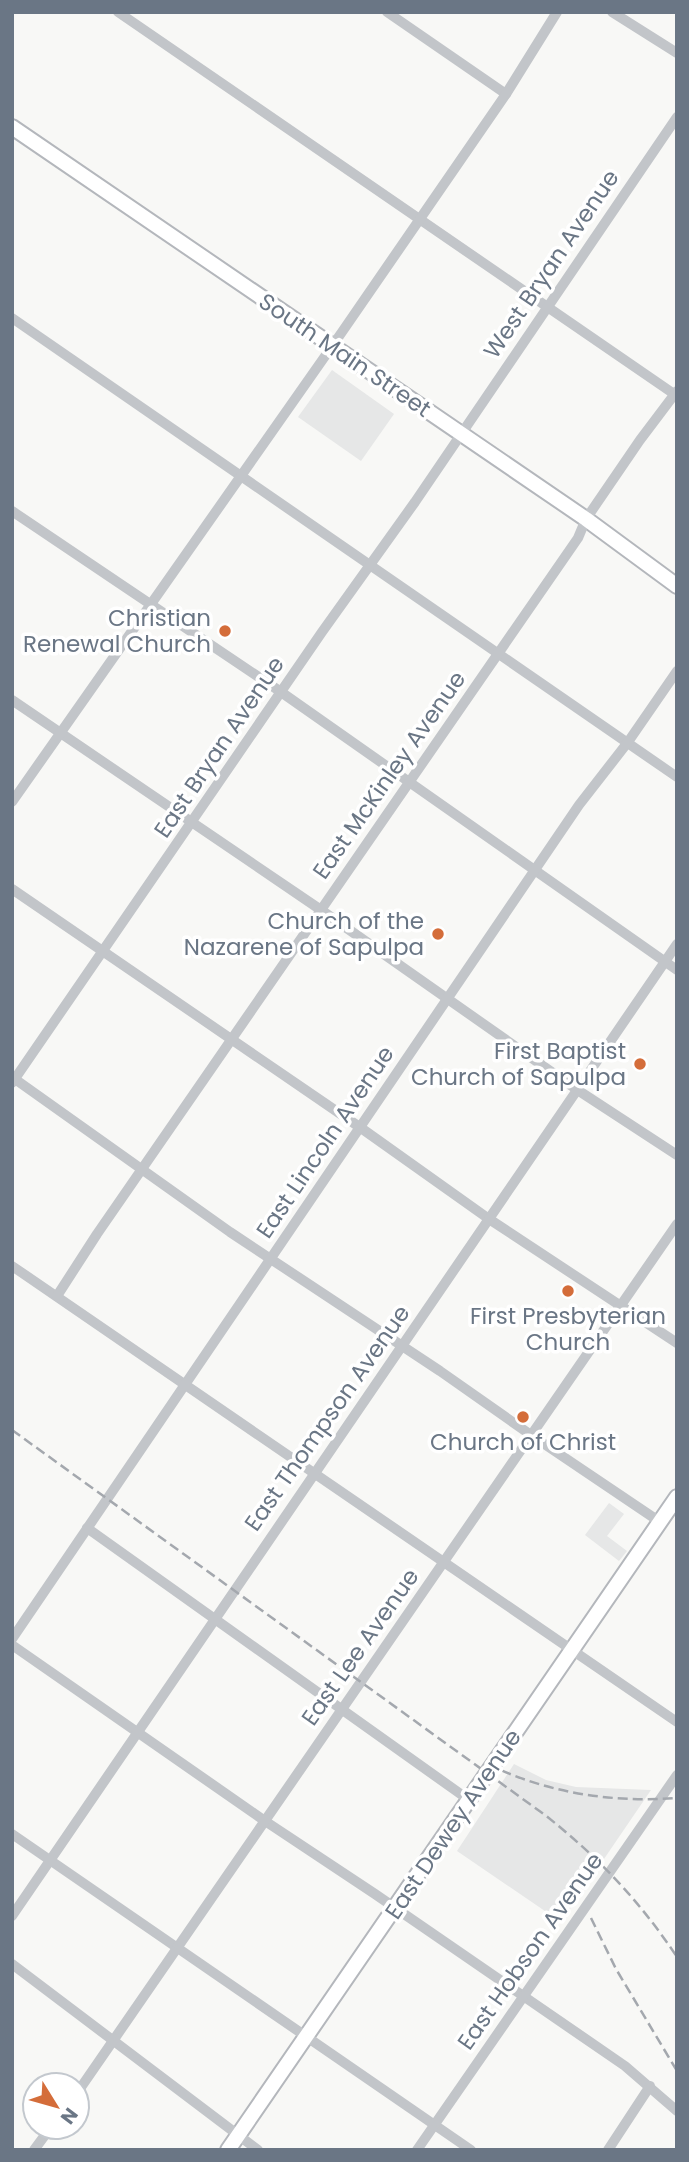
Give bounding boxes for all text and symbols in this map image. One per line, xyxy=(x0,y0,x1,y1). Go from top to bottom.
street label: West Bryan Avenue xyxy=(476,163,626,365)
street label: South Main Street xyxy=(253,285,437,425)
place label: Christian Renewal Church xyxy=(23,602,211,660)
marker: Christian Renewal Church xyxy=(217,623,233,639)
street label: East Bryan Avenue xyxy=(146,650,292,844)
street label: East McKinley Avenue xyxy=(305,665,473,885)
place label: Church of the Nazarene of Sapulpa xyxy=(184,905,424,963)
marker: Church of the Nazarene of Sapulpa xyxy=(430,926,446,942)
place label: First Baptist Church of Sapulpa xyxy=(411,1035,626,1093)
street label: East Lincoln Avenue xyxy=(249,1039,401,1245)
marker: First Baptist Church of Sapulpa xyxy=(632,1056,648,1072)
marker: First Presbyterian Church xyxy=(560,1283,576,1299)
street label: East Thompson Avenue xyxy=(237,1299,417,1537)
place label: First Presbyterian Church xyxy=(470,1300,666,1358)
marker: Church of Christ xyxy=(515,1409,531,1425)
place label: Church of Christ xyxy=(430,1426,616,1458)
street label: East Lee Avenue xyxy=(294,1562,426,1732)
street label: East Dewey Avenue xyxy=(377,1723,529,1925)
street label: East Hobson Avenue xyxy=(450,1846,610,2056)
north arrow xyxy=(21,2071,91,2141)
text: N xyxy=(54,2102,84,2130)

